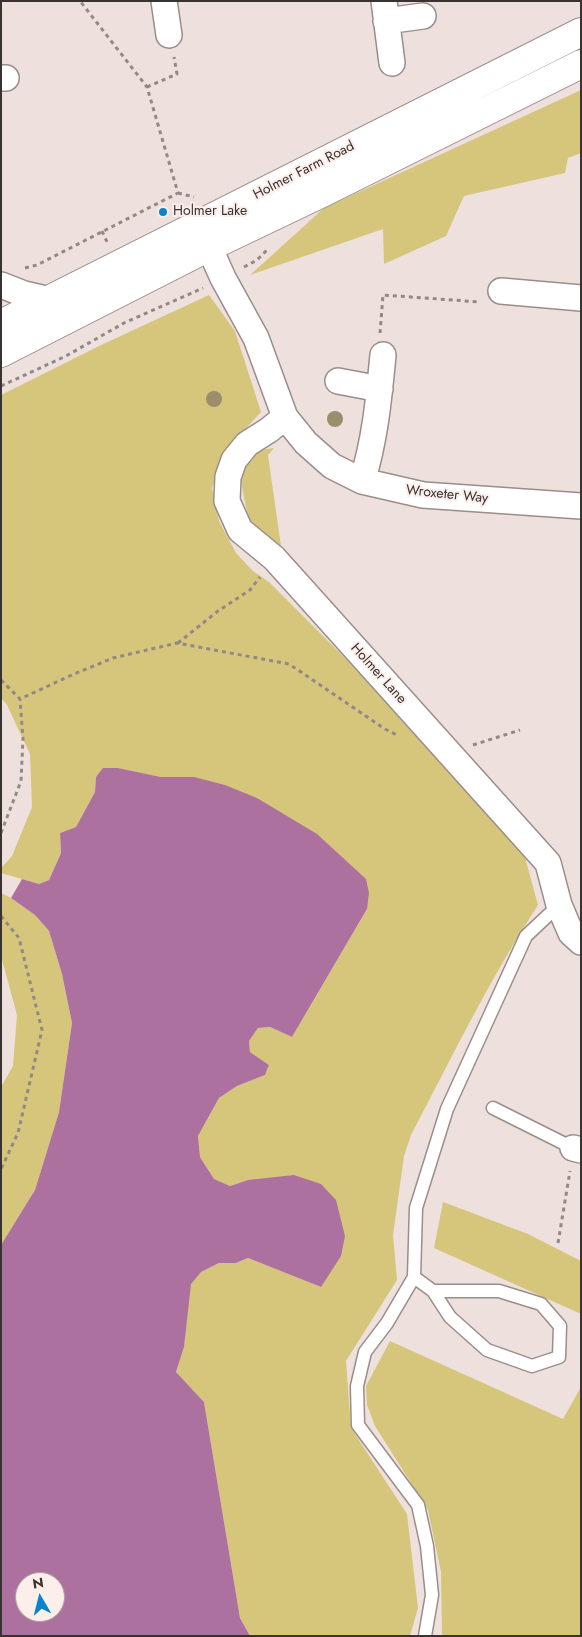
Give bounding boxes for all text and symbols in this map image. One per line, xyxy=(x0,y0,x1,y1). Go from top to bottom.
street label: Holmer Farm Road xyxy=(251,138,357,204)
place label: Holmer Lake xyxy=(173,204,247,220)
marker: Holmer Lake xyxy=(157,206,169,218)
street label: Wroxeter Way xyxy=(405,482,489,508)
street label: Holmer Lane xyxy=(346,640,410,708)
north arrow xyxy=(15,1572,65,1622)
text: N xyxy=(31,1572,45,1594)

